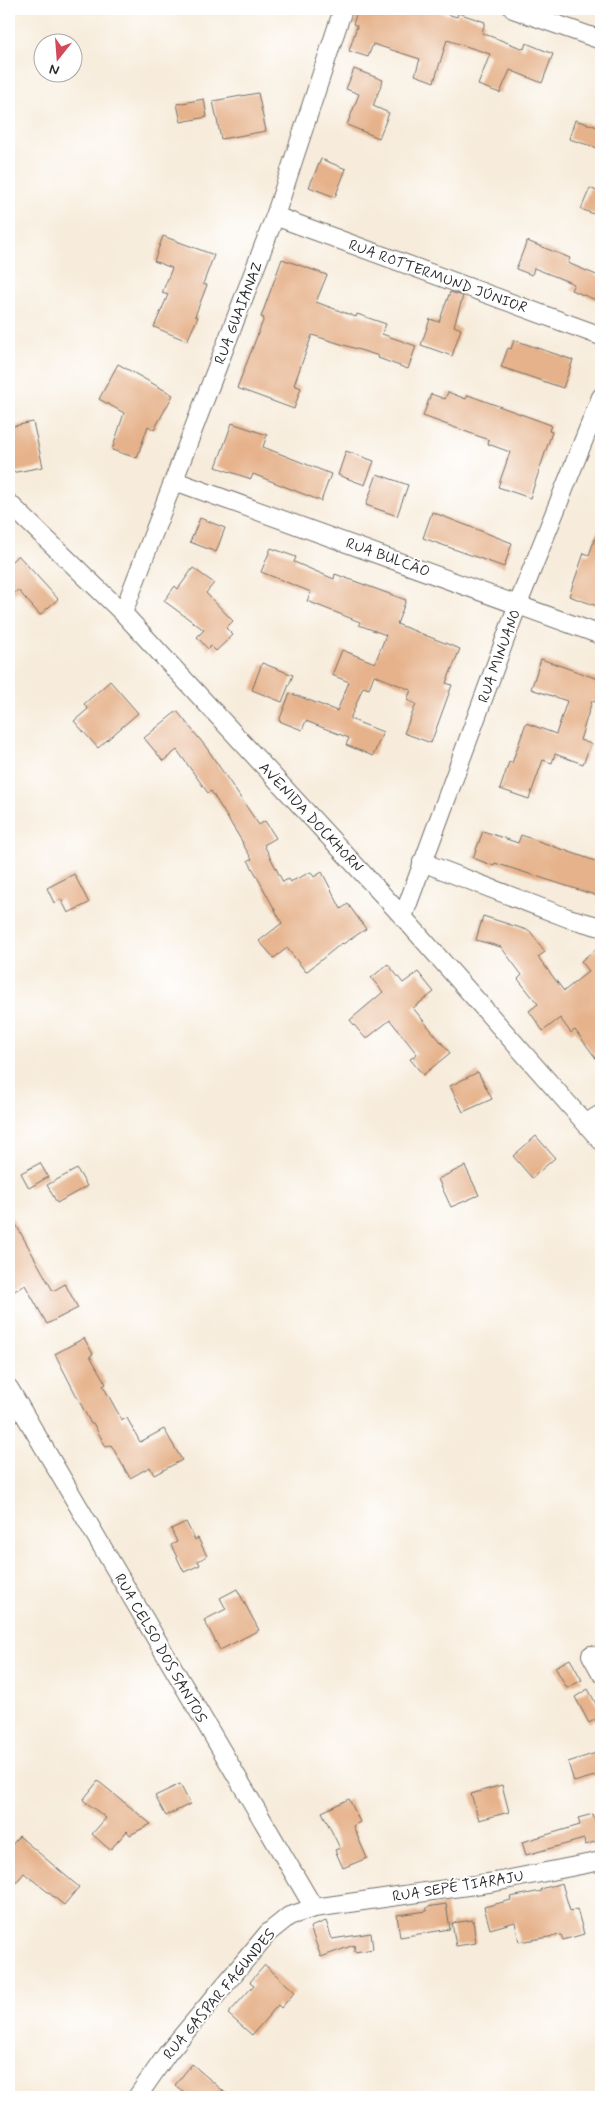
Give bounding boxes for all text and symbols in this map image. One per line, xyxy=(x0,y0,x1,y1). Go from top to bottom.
north arrow xyxy=(32,32,82,82)
text: N xyxy=(47,60,62,79)
street label: RUA ROTTERMUND JÚNIOR xyxy=(346,235,530,319)
street label: RUA GUAIANAZ xyxy=(210,259,268,367)
street label: RUA BULCÃO xyxy=(343,533,432,582)
street label: RUA MINUANO xyxy=(474,607,526,706)
street label: AVENIDA DOCKHORN xyxy=(254,758,367,877)
street label: RUA CELSO DOS SANTOS xyxy=(109,1570,211,1727)
street label: RUA SEPÉ TIARAJU xyxy=(391,1866,525,1907)
street label: RUA GASPAR FAGUNDES xyxy=(159,1925,281,2064)

